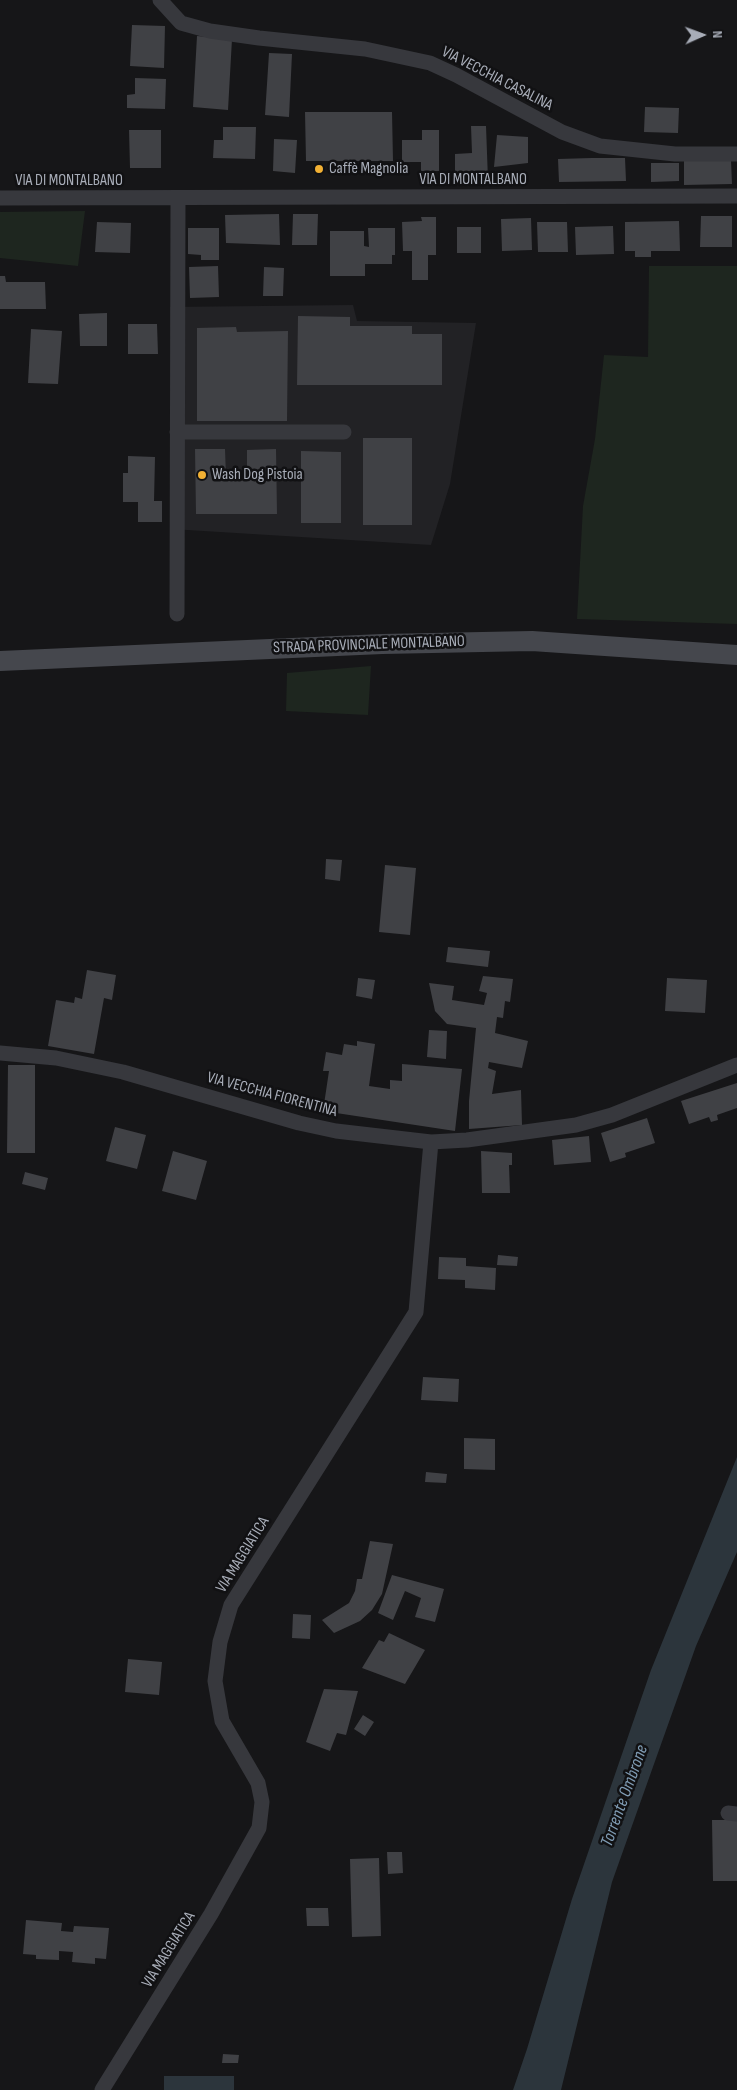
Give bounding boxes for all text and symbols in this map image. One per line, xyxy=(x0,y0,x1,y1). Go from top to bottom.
north arrow xyxy=(677,10,727,60)
text: N xyxy=(709,30,726,38)
street label: VIA VECCHIA CASALINA xyxy=(438,43,556,115)
place label: Caffè Magnolia xyxy=(329,159,408,179)
marker: Caffè Magnolia xyxy=(313,163,325,175)
street label: VIA DI MONTALBANO xyxy=(419,170,527,190)
street label: VIA DI MONTALBANO xyxy=(15,171,123,191)
place label: Wash Dog Pistoia xyxy=(212,465,303,485)
marker: Wash Dog Pistoia xyxy=(196,469,208,481)
street label: STRADA PROVINCIALE MONTALBANO xyxy=(273,632,465,658)
street label: VIA VECCHIA FIORENTINA xyxy=(205,1068,339,1122)
street label: VIA MAGGIATICA xyxy=(212,1514,274,1596)
water label: Torrente Ombrone xyxy=(597,1742,653,1850)
street label: VIA MAGGIATICA xyxy=(138,1909,200,1991)

